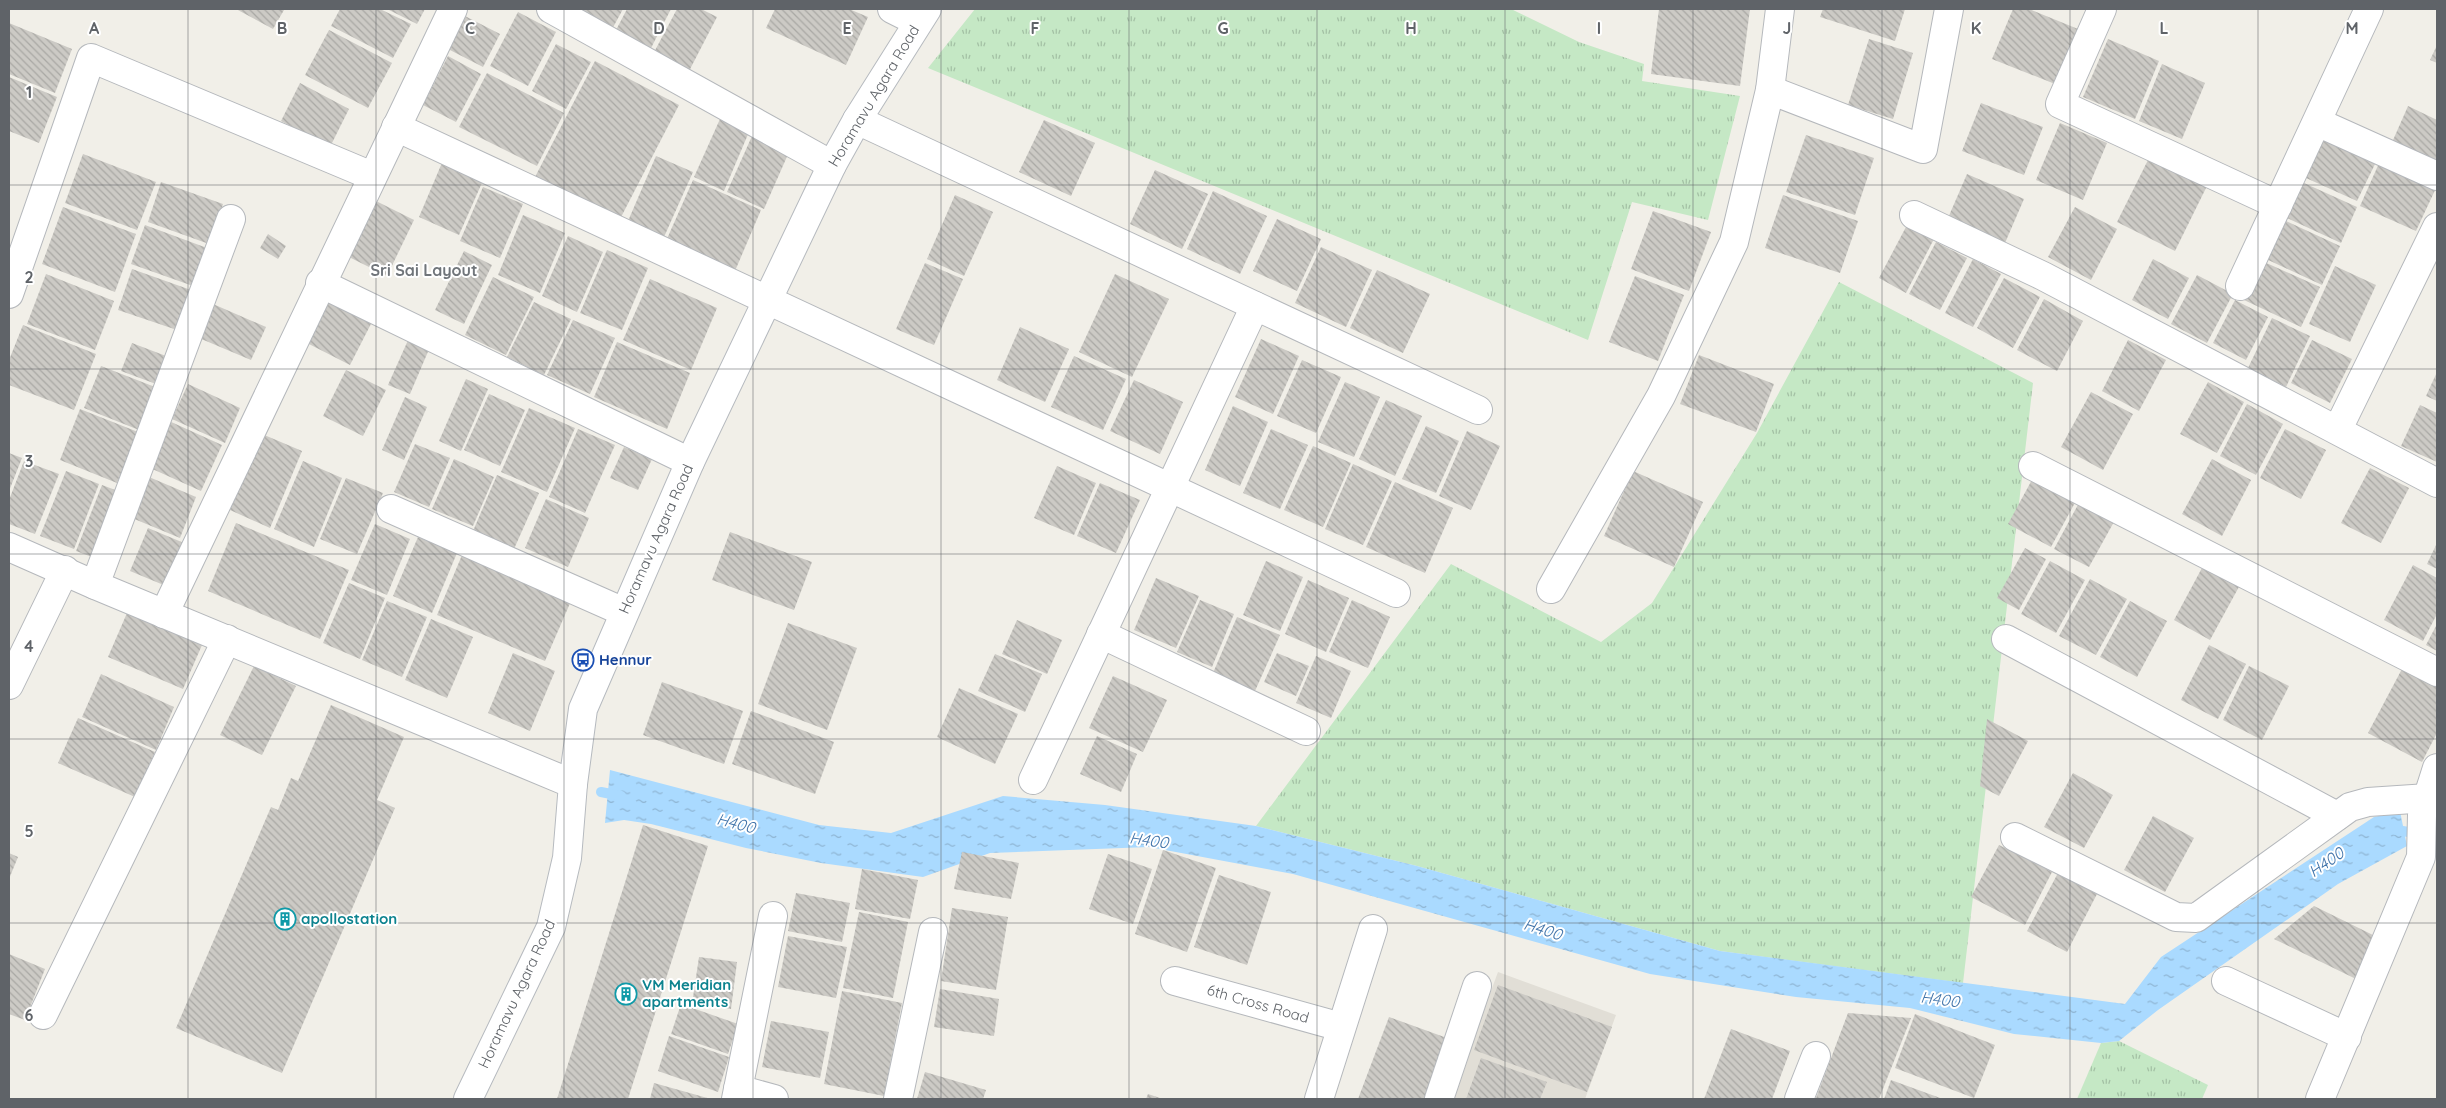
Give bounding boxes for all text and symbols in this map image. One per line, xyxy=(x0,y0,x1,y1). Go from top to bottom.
text: A xyxy=(89,18,100,38)
text: B xyxy=(277,18,287,38)
text: C xyxy=(465,18,475,38)
text: D xyxy=(653,18,665,38)
text: E xyxy=(842,18,852,38)
text: F xyxy=(1031,18,1040,38)
text: G xyxy=(1217,18,1229,38)
text: H xyxy=(1405,18,1417,38)
text: I xyxy=(1597,18,1601,38)
text: J xyxy=(1783,18,1791,38)
text: K xyxy=(1971,18,1981,38)
text: L xyxy=(2160,18,2169,38)
text: M xyxy=(2345,18,2359,38)
street label: Horamavu Agara Road xyxy=(824,22,923,170)
text: 1 xyxy=(26,82,32,102)
district label: Sri Sai Layout xyxy=(371,260,477,280)
text: 2 xyxy=(24,267,34,287)
text: 3 xyxy=(25,451,33,471)
street label: Horamavu Agara Road xyxy=(614,461,697,617)
text: 4 xyxy=(24,636,34,656)
bus stop icon: Hennur xyxy=(571,648,595,672)
place label: Hennur xyxy=(599,650,652,669)
water label: H400 xyxy=(715,809,759,838)
text: 5 xyxy=(24,821,34,841)
water label: H400 xyxy=(1128,827,1171,853)
water label: H400 xyxy=(2304,842,2349,881)
building icon: apollostation xyxy=(273,907,297,931)
place label: apollostation xyxy=(301,909,397,928)
water label: H400 xyxy=(1521,914,1566,945)
street label: Horamavu Agara Road xyxy=(474,916,559,1071)
place label: VM Meridian apartments xyxy=(642,975,731,1011)
street label: 6th Cross Road xyxy=(1205,980,1311,1027)
building icon: VM Meridian apartments xyxy=(614,982,638,1006)
water label: H400 xyxy=(1919,987,1962,1011)
text: 6 xyxy=(25,1005,34,1025)

